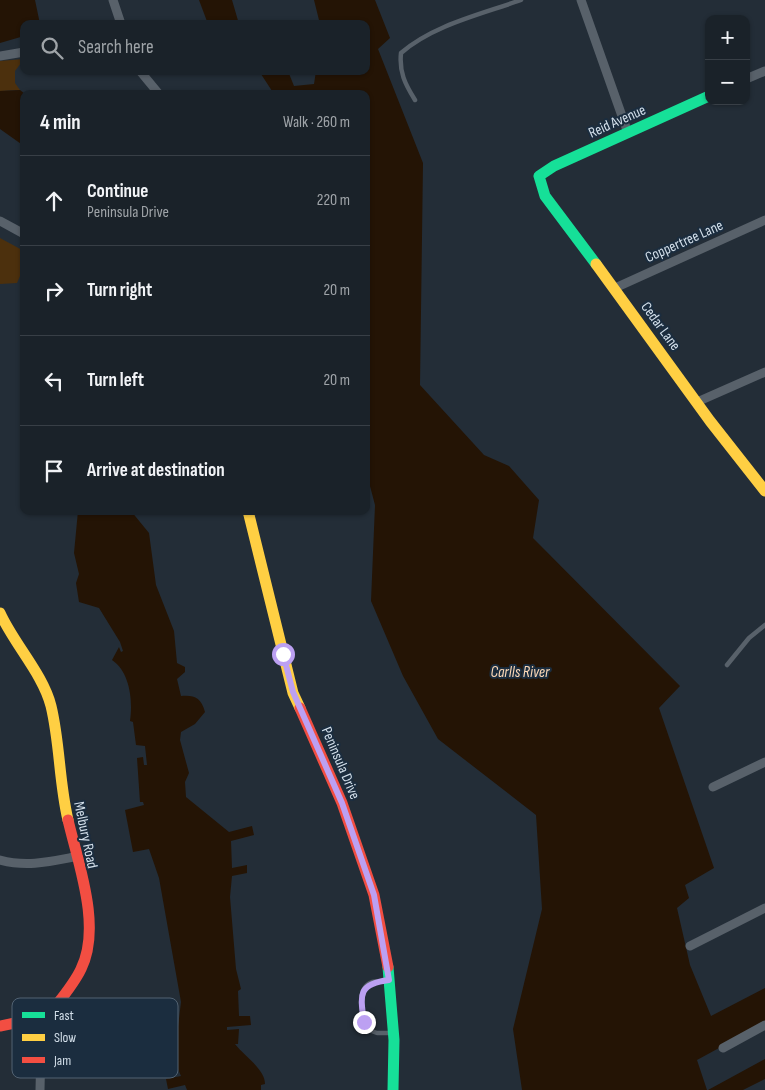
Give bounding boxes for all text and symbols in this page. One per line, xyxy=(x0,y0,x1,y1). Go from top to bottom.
map controls xyxy=(705,15,750,105)
button: + xyxy=(705,15,750,60)
search box xyxy=(20,20,370,75)
icon: search xyxy=(38,34,66,62)
text: Search here xyxy=(78,36,154,59)
button: − xyxy=(705,60,750,105)
street label: Reid Avenue xyxy=(586,100,649,143)
text: 4 min xyxy=(40,110,81,135)
text: Walk · 260 m xyxy=(283,113,350,132)
text: Continue xyxy=(87,180,148,203)
icon: ahead xyxy=(40,187,68,215)
text: 220 m xyxy=(317,191,350,210)
text: Peninsula Drive xyxy=(87,203,169,222)
street label: Coppertree Lane xyxy=(642,216,726,267)
icon: right xyxy=(40,277,68,305)
text: Turn right xyxy=(87,279,152,302)
text: 20 m xyxy=(323,281,350,300)
street label: Cedar Lane xyxy=(637,298,685,354)
icon: left xyxy=(40,367,68,395)
text: Turn left xyxy=(87,369,144,392)
text: 20 m xyxy=(323,371,350,390)
icon: arrive xyxy=(40,457,68,485)
text: Arrive at destination xyxy=(87,459,225,482)
route start xyxy=(272,643,295,666)
water label: Carlls River xyxy=(490,663,550,682)
street label: Peninsula Drive xyxy=(317,724,364,802)
street label: Melbury Road xyxy=(69,800,102,870)
legend xyxy=(12,998,178,1078)
text: Fast xyxy=(54,1007,74,1024)
route end xyxy=(353,1011,376,1034)
text: Slow xyxy=(54,1029,76,1046)
text: Jam xyxy=(53,1052,71,1069)

